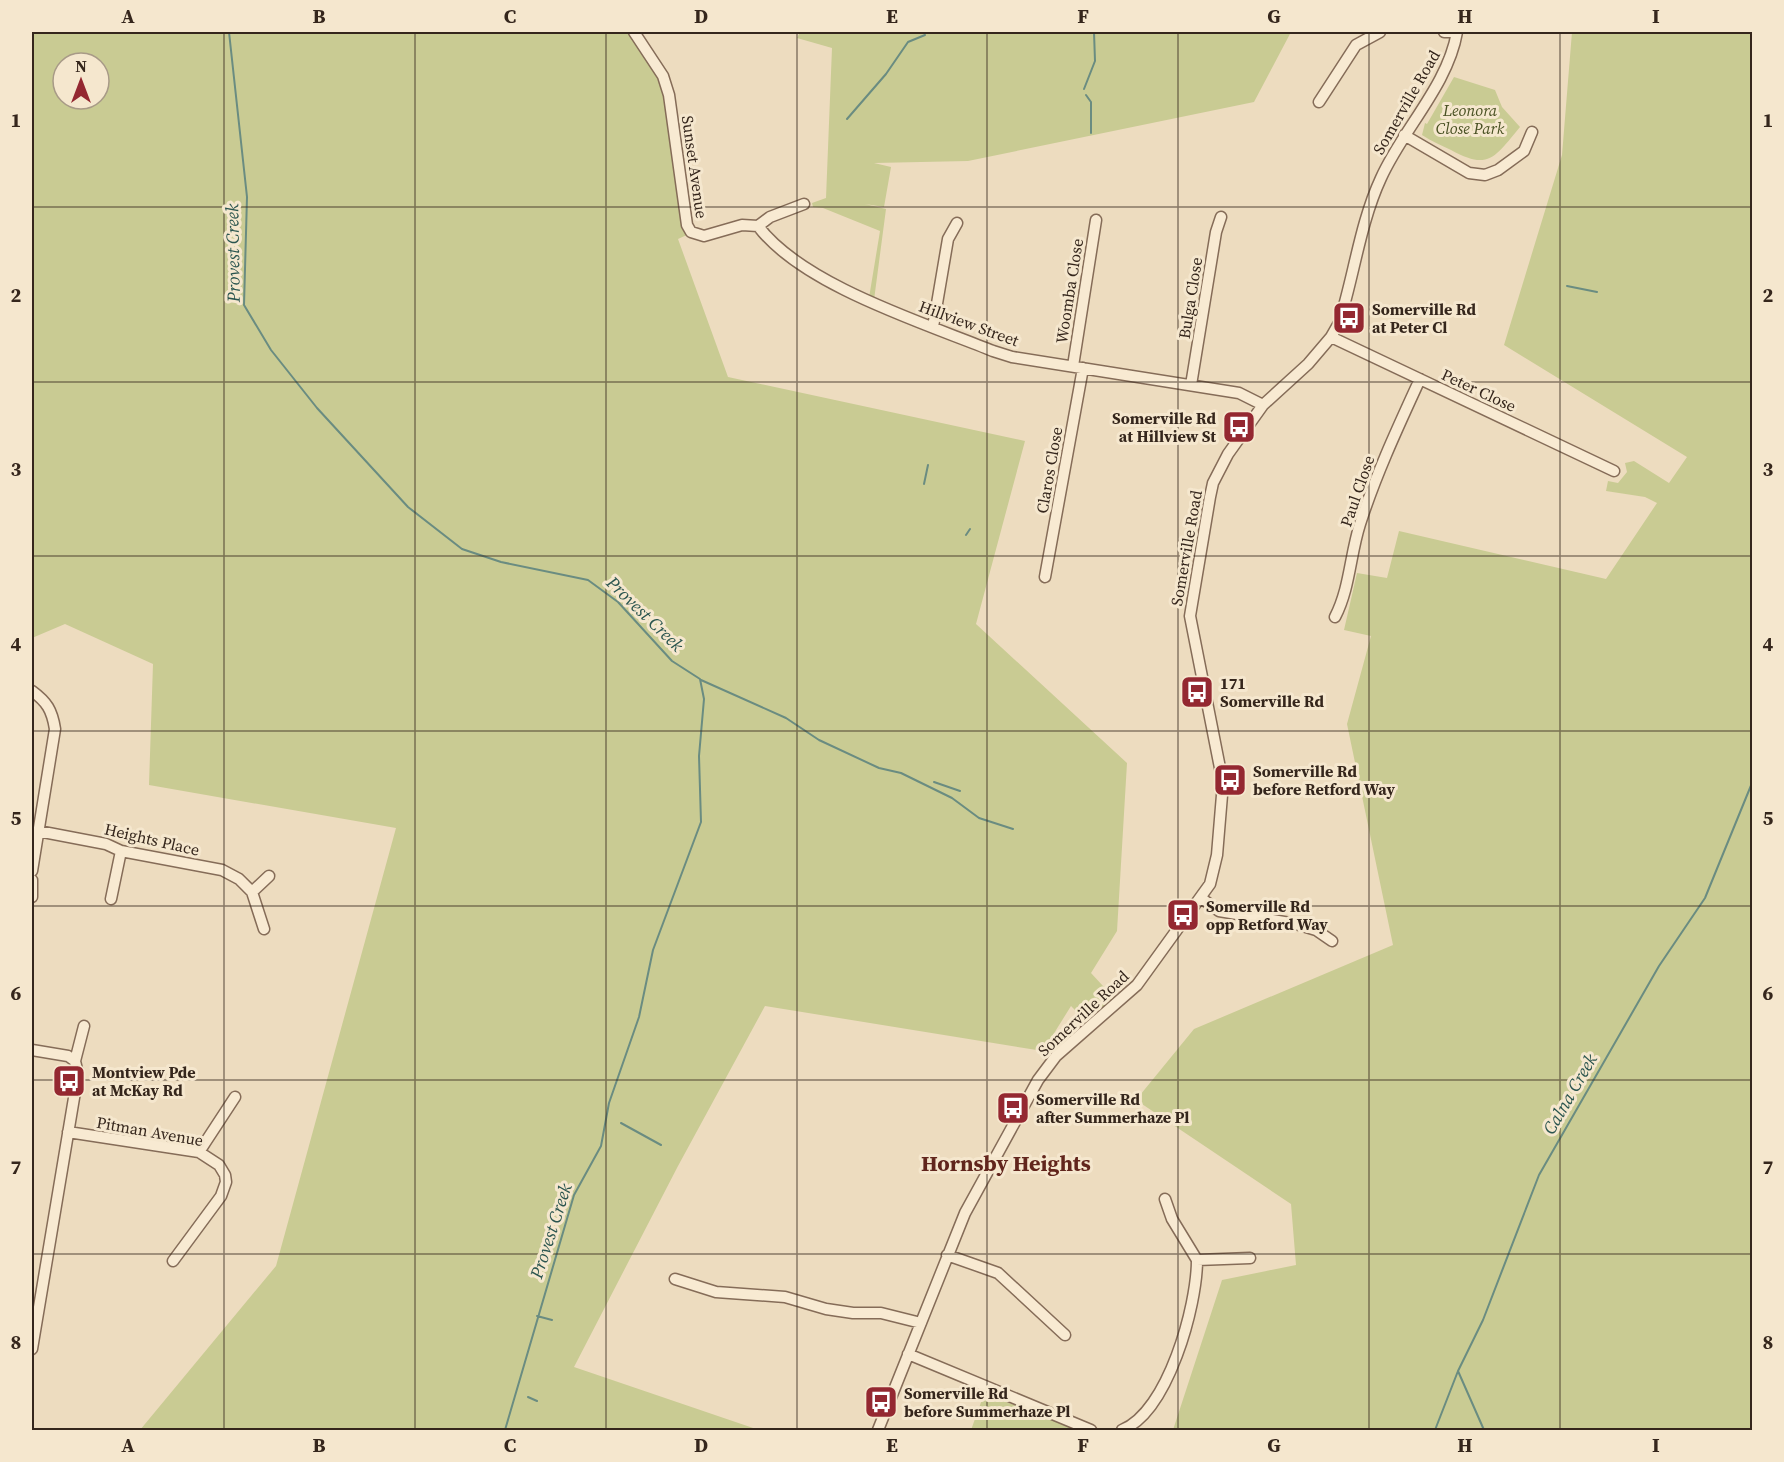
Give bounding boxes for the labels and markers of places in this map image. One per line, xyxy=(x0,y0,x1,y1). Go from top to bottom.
place label: Somerville Rd at Peter Cl xyxy=(1372,298,1476,338)
bus stop icon: Somerville Rd at Peter Cl xyxy=(1331,300,1367,336)
place label: Somerville Rd at Hillview St xyxy=(1112,407,1216,447)
bus stop icon: Somerville Rd at Hillview St xyxy=(1221,409,1257,445)
place label: 171 Somerville Rd xyxy=(1220,672,1324,712)
bus stop icon: 171 Somerville Rd xyxy=(1179,674,1215,710)
place label: Somerville Rd before Retford Way xyxy=(1253,760,1395,800)
bus stop icon: Somerville Rd before Retford Way xyxy=(1212,762,1248,798)
place label: Somerville Rd opp Retford Way xyxy=(1206,895,1328,935)
bus stop icon: Somerville Rd opp Retford Way xyxy=(1165,897,1201,933)
place label: Montview Pde at McKay Rd xyxy=(92,1061,196,1101)
bus stop icon: Montview Pde at McKay Rd xyxy=(51,1063,87,1099)
place label: Somerville Rd after Summerhaze Pl xyxy=(1036,1088,1189,1128)
bus stop icon: Somerville Rd after Summerhaze Pl xyxy=(995,1090,1031,1126)
place label: Somerville Rd before Summerhaze Pl xyxy=(904,1382,1071,1422)
bus stop icon: Somerville Rd before Summerhaze Pl xyxy=(863,1384,899,1420)

